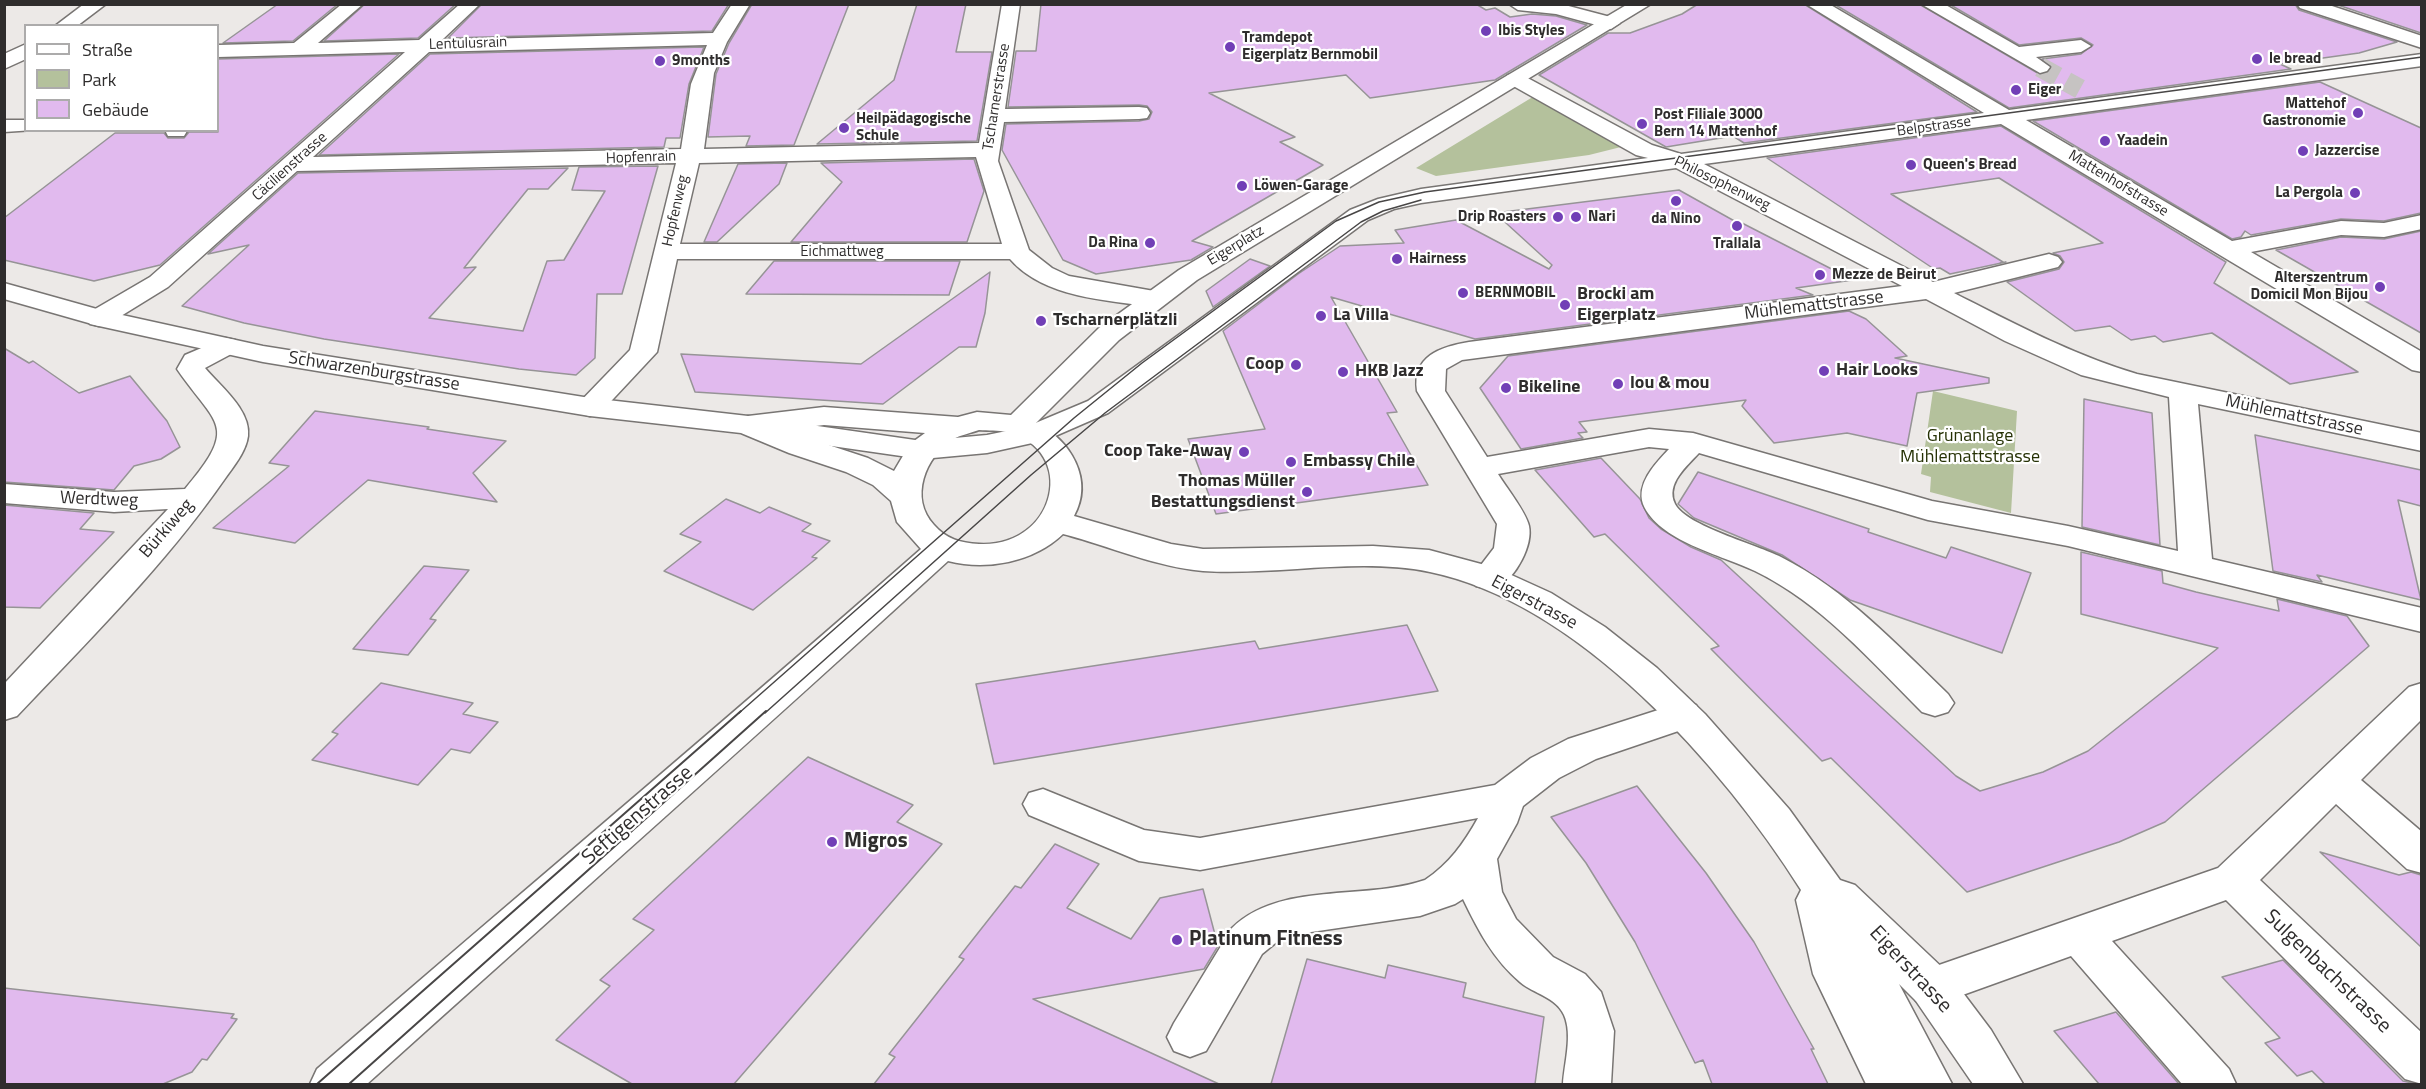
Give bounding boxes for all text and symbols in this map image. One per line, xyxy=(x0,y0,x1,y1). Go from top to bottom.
place label: Ibis Styles xyxy=(1498,22,1565,40)
legend xyxy=(24,24,219,132)
marker: Ibis Styles xyxy=(1479,24,1493,38)
place label: Tramdepot Eigerplatz Bernmobil xyxy=(1242,29,1378,64)
street label: Lentulusrain xyxy=(429,34,507,54)
text: Straße xyxy=(82,36,133,63)
marker: Tramdepot Eigerplatz Bernmobil xyxy=(1223,40,1237,54)
street label: Tscharnerstrasse xyxy=(980,42,1014,152)
place label: le bread xyxy=(2269,50,2321,68)
place label: 9months xyxy=(672,52,730,70)
marker: le bread xyxy=(2250,52,2264,66)
marker: 9months xyxy=(653,54,667,68)
text: Park xyxy=(82,66,116,93)
place label: Eiger xyxy=(2028,81,2061,99)
marker: Eiger xyxy=(2009,83,2023,97)
place label: Mattehof Gastronomie xyxy=(2263,95,2346,130)
text: Gebäude xyxy=(82,96,149,123)
place label: Post Filiale 3000 Bern 14 Mattenhof xyxy=(1654,106,1777,141)
marker: Mattehof Gastronomie xyxy=(2351,106,2365,120)
place label: Heilpädagogische Schule xyxy=(856,110,971,145)
street label: Belpstrasse xyxy=(1896,113,1972,141)
marker: Post Filiale 3000 Bern 14 Mattenhof xyxy=(1635,117,1649,131)
marker: Heilpädagogische Schule xyxy=(837,121,851,135)
street label: Cäcilienstrasse xyxy=(249,129,331,205)
place label: Yaadein xyxy=(2117,132,2168,150)
marker: Yaadein xyxy=(2098,134,2112,148)
place label: Jazzercise xyxy=(2315,142,2379,160)
marker: Jazzercise xyxy=(2296,144,2310,158)
street label: Mattenhofstrasse xyxy=(2065,147,2171,221)
street label: Hopfenrain xyxy=(606,148,676,168)
street label: Philosophenweg xyxy=(1671,153,1773,215)
place label: Queen's Bread xyxy=(1923,156,2017,174)
marker: Queen's Bread xyxy=(1904,158,1918,172)
street label: Hopfenweg xyxy=(659,173,693,249)
place label: Löwen-Garage xyxy=(1254,177,1348,195)
marker: Löwen-Garage xyxy=(1235,179,1249,193)
place label: La Pergola xyxy=(2275,184,2343,202)
marker: La Pergola xyxy=(2348,186,2362,200)
marker: da Nino xyxy=(1669,194,1683,208)
place label: Drip Roasters xyxy=(1458,208,1546,226)
place label: Nari xyxy=(1588,208,1616,226)
marker: Drip Roasters xyxy=(1551,210,1565,224)
marker: Nari xyxy=(1569,210,1583,224)
place label: da Nino xyxy=(1651,210,1701,228)
marker: Trallala xyxy=(1730,219,1744,233)
street label: Eigerplatz xyxy=(1204,222,1268,270)
place label: Da Rina xyxy=(1088,234,1138,252)
place label: Trallala xyxy=(1713,235,1761,253)
marker: Da Rina xyxy=(1143,236,1157,250)
street label: Eichmattweg xyxy=(800,243,884,261)
place label: Hairness xyxy=(1409,250,1466,268)
marker: Hairness xyxy=(1390,252,1404,266)
place label: Mezze de Beirut xyxy=(1832,266,1936,284)
marker: Mezze de Beirut xyxy=(1813,268,1827,282)
place label: Alterszentrum Domicil Mon Bijou xyxy=(2251,269,2368,304)
marker: Alterszentrum Domicil Mon Bijou xyxy=(2373,280,2387,294)
place label: BERNMOBIL xyxy=(1475,284,1555,302)
place label: Brocki am Eigerplatz xyxy=(1577,284,1656,326)
marker: BERNMOBIL xyxy=(1456,286,1470,300)
street label: Mühlemattstrasse xyxy=(1743,287,1885,325)
marker: Brocki am Eigerplatz xyxy=(1558,298,1572,312)
place label: La Villa xyxy=(1333,305,1389,327)
marker: La Villa xyxy=(1314,309,1328,323)
place label: Tscharnerplätzli xyxy=(1053,310,1178,332)
marker: Tscharnerplätzli xyxy=(1034,314,1048,328)
street label: Schwarzenburgstrasse xyxy=(287,348,461,396)
place label: Coop xyxy=(1245,354,1284,376)
marker: Coop xyxy=(1289,358,1303,372)
place label: Hair Looks xyxy=(1836,360,1918,382)
place label: HKB Jazz xyxy=(1355,361,1424,383)
marker: Hair Looks xyxy=(1817,364,1831,378)
marker: HKB Jazz xyxy=(1336,365,1350,379)
place label: lou & mou xyxy=(1630,373,1710,395)
place label: Bikeline xyxy=(1518,377,1581,399)
marker: lou & mou xyxy=(1611,377,1625,391)
marker: Bikeline xyxy=(1499,381,1513,395)
street label: Mühlemattstrasse xyxy=(2223,391,2365,441)
park label: Grünanlage Mühlemattstrasse xyxy=(1900,426,2040,468)
place label: Coop Take-Away xyxy=(1104,441,1232,463)
marker: Coop Take-Away xyxy=(1237,445,1251,459)
place label: Embassy Chile xyxy=(1303,451,1415,473)
marker: Embassy Chile xyxy=(1284,455,1298,469)
place label: Thomas Müller Bestattungsdienst xyxy=(1151,471,1295,514)
marker: Thomas Müller Bestattungsdienst xyxy=(1300,485,1314,499)
street label: Werdtweg xyxy=(59,488,139,512)
street label: Bürkiweg xyxy=(135,495,199,563)
street label: Eigerstrasse xyxy=(1487,571,1581,635)
street label: Seftigenstrasse xyxy=(577,761,699,871)
place label: Migros xyxy=(844,829,908,855)
marker: Migros xyxy=(825,835,839,849)
street label: Sulgenbachstrasse xyxy=(2258,905,2396,1039)
street label: Eigerstrasse xyxy=(1863,921,1957,1019)
place label: Platinum Fitness xyxy=(1189,927,1343,953)
marker: Platinum Fitness xyxy=(1170,933,1184,947)

